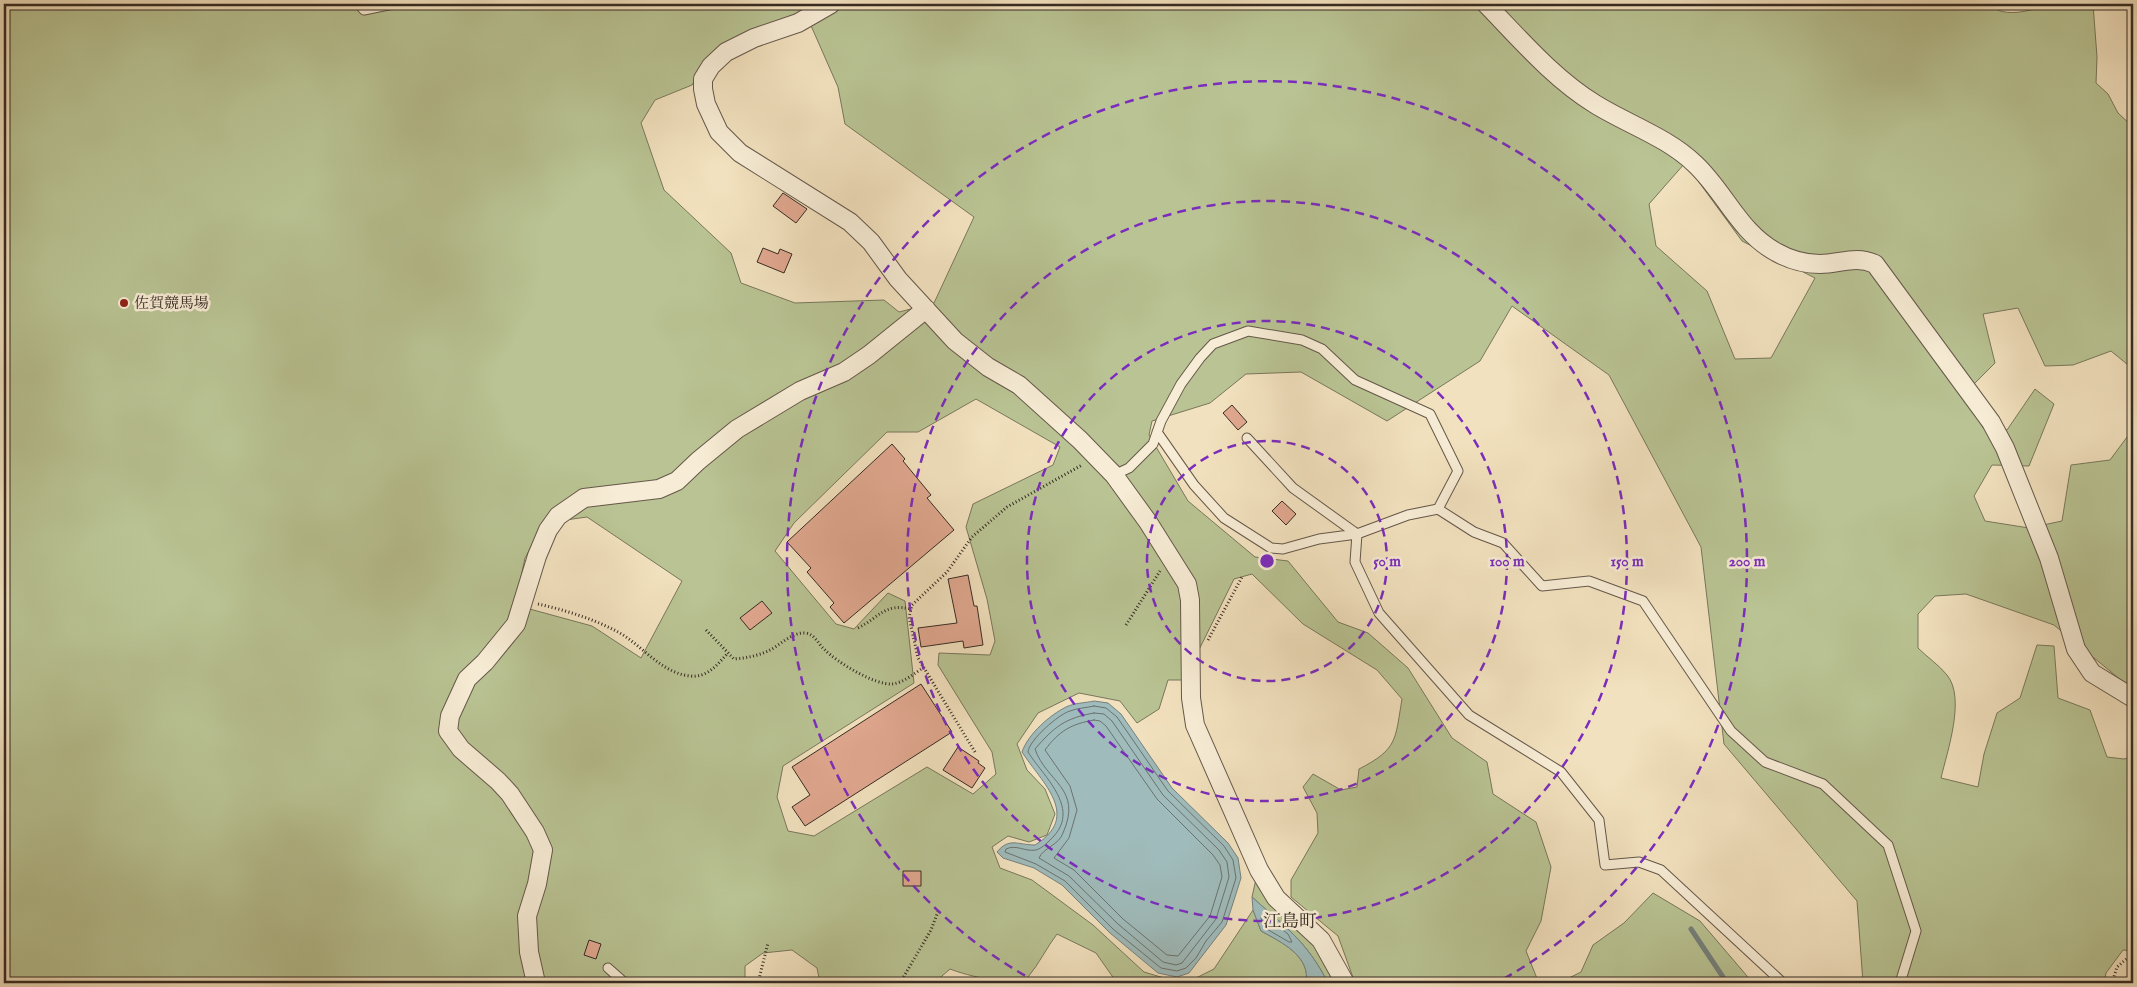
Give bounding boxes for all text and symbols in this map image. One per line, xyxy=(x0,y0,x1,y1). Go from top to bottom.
place label: 佐賀競馬場 xyxy=(134,294,209,313)
marker: 佐賀競馬場 xyxy=(118,297,130,309)
centre of rings xyxy=(1258,552,1276,570)
text: 50 m xyxy=(1373,552,1401,571)
text: 100 m xyxy=(1489,552,1525,571)
text: 150 m xyxy=(1610,552,1644,571)
text: 200 m xyxy=(1729,552,1766,571)
district label: 江島町 xyxy=(1263,911,1317,934)

